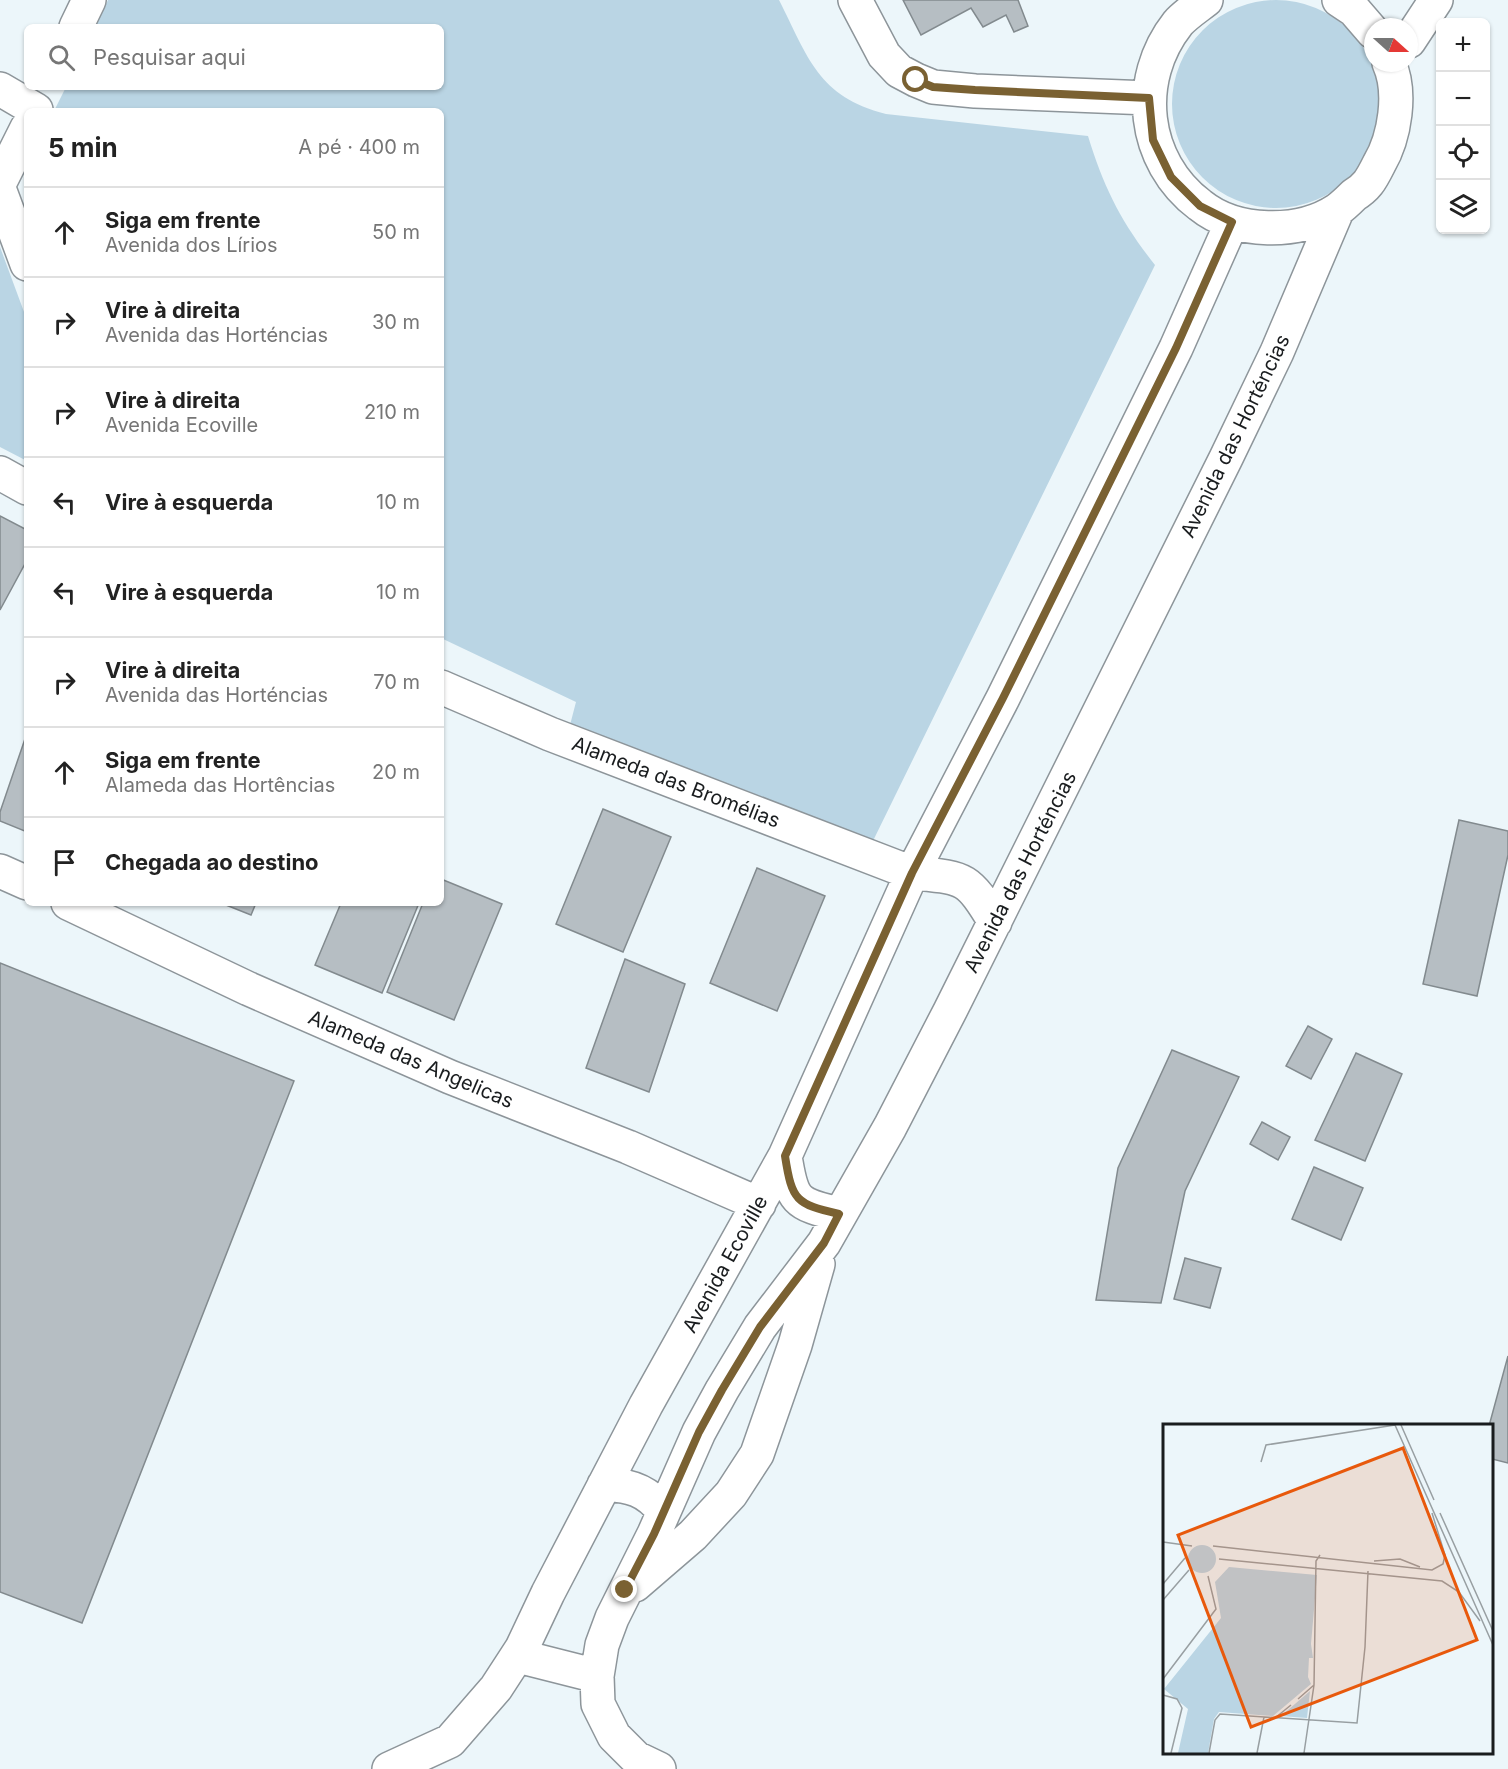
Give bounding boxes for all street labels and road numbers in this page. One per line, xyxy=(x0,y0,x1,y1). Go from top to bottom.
street label: Avenida das Horténcias xyxy=(1175,331,1295,541)
street label: Alameda das Bromélias xyxy=(569,731,783,833)
street label: Avenida das Horténcias xyxy=(959,767,1081,977)
street label: Alameda das Angelicas xyxy=(305,1005,517,1113)
street label: Avenida Ecoville xyxy=(677,1191,773,1337)

